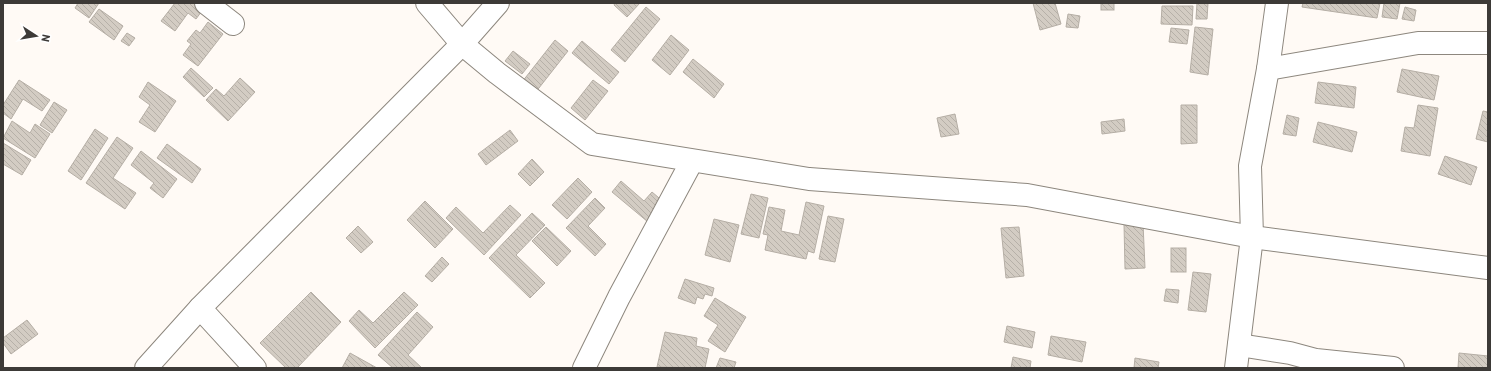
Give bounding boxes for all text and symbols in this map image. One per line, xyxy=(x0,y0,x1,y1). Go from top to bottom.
north arrow xyxy=(16,16,56,56)
text: N xyxy=(39,33,53,43)

